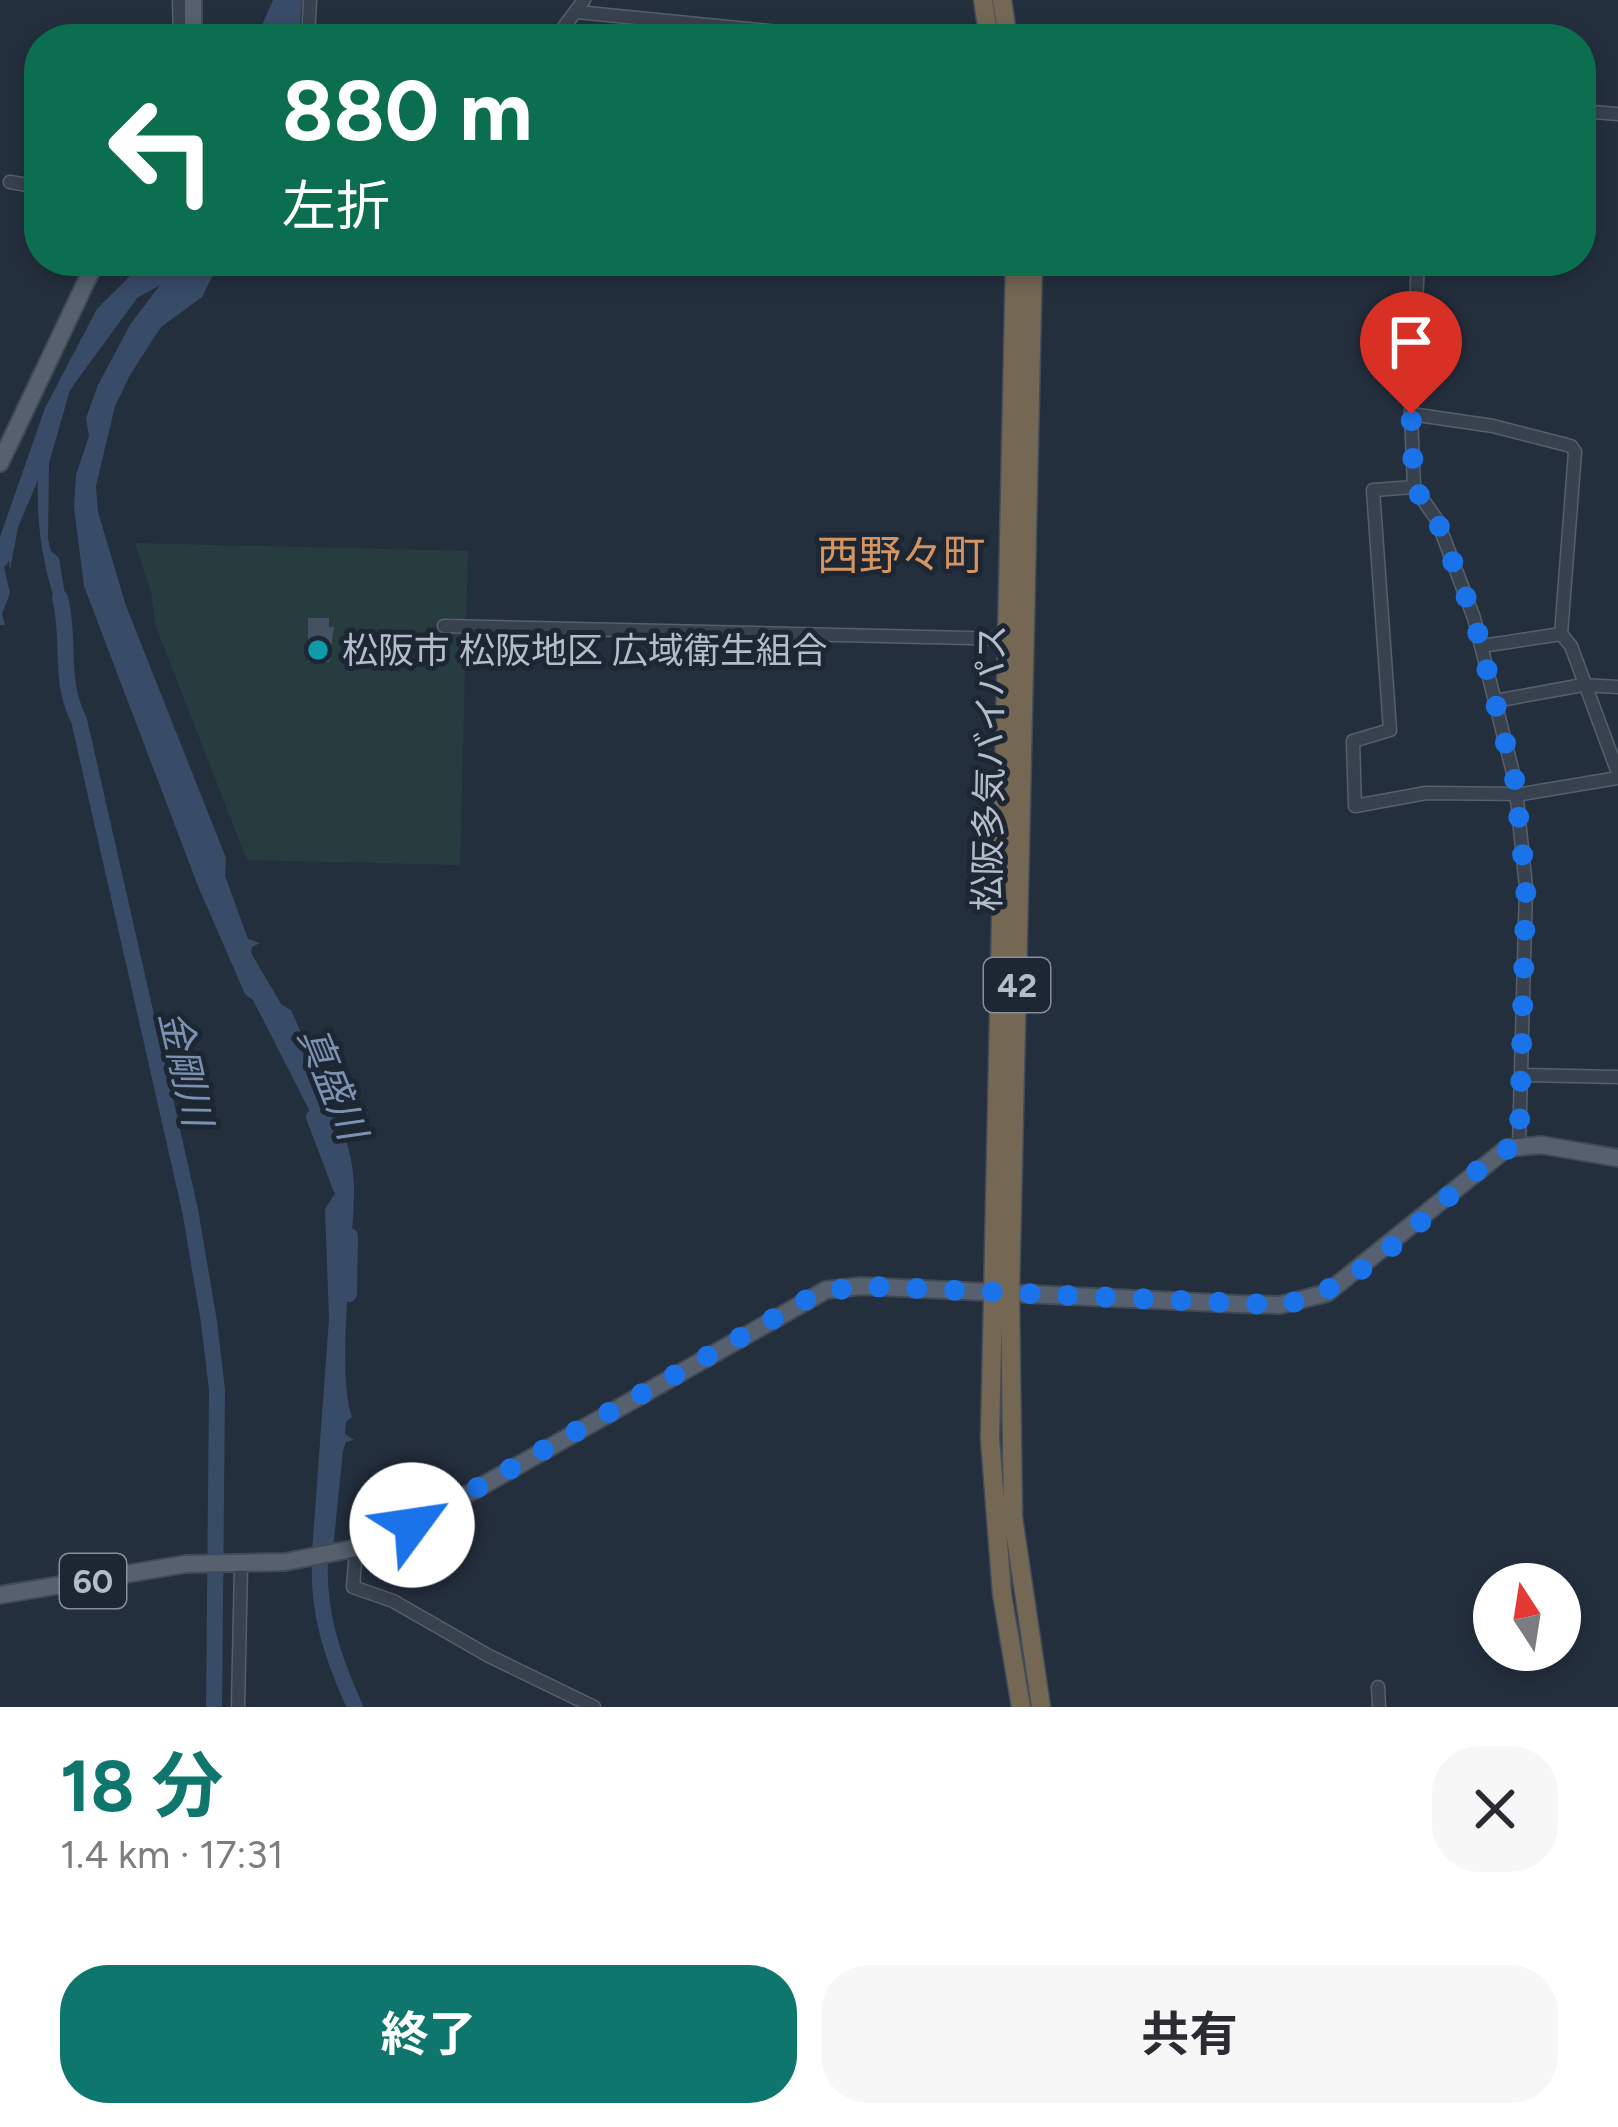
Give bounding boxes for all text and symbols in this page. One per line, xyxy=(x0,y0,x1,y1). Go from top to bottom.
text: 880 m xyxy=(282,60,533,161)
icon: left xyxy=(84,72,240,228)
text: 左折 xyxy=(282,174,390,239)
pin xyxy=(1360,291,1462,414)
icon: arrive xyxy=(1378,309,1444,375)
district label: 西野々町 xyxy=(817,530,985,581)
street label: 松阪多気バイパス xyxy=(965,624,1014,912)
place label: 松阪市 松阪地区 広域衛生組合 xyxy=(342,629,828,672)
marker: 松阪市 松阪地区 広域衛生組合 xyxy=(305,637,331,663)
road number: 42 xyxy=(984,958,1050,1012)
water label: 金剛川 xyxy=(149,1006,222,1134)
water label: 真盛川 xyxy=(289,1020,378,1150)
position arrow xyxy=(349,1462,475,1588)
road number: 60 xyxy=(60,1554,126,1608)
north arrow xyxy=(1473,1563,1581,1671)
map controls xyxy=(1473,1563,1581,1671)
text: 18 分 xyxy=(60,1743,224,1829)
button: close xyxy=(1432,1746,1558,1872)
text: 1.4 km · 17:31 xyxy=(60,1831,284,1878)
button: 終了 xyxy=(60,1965,797,2103)
button: 共有 xyxy=(821,1965,1558,2103)

